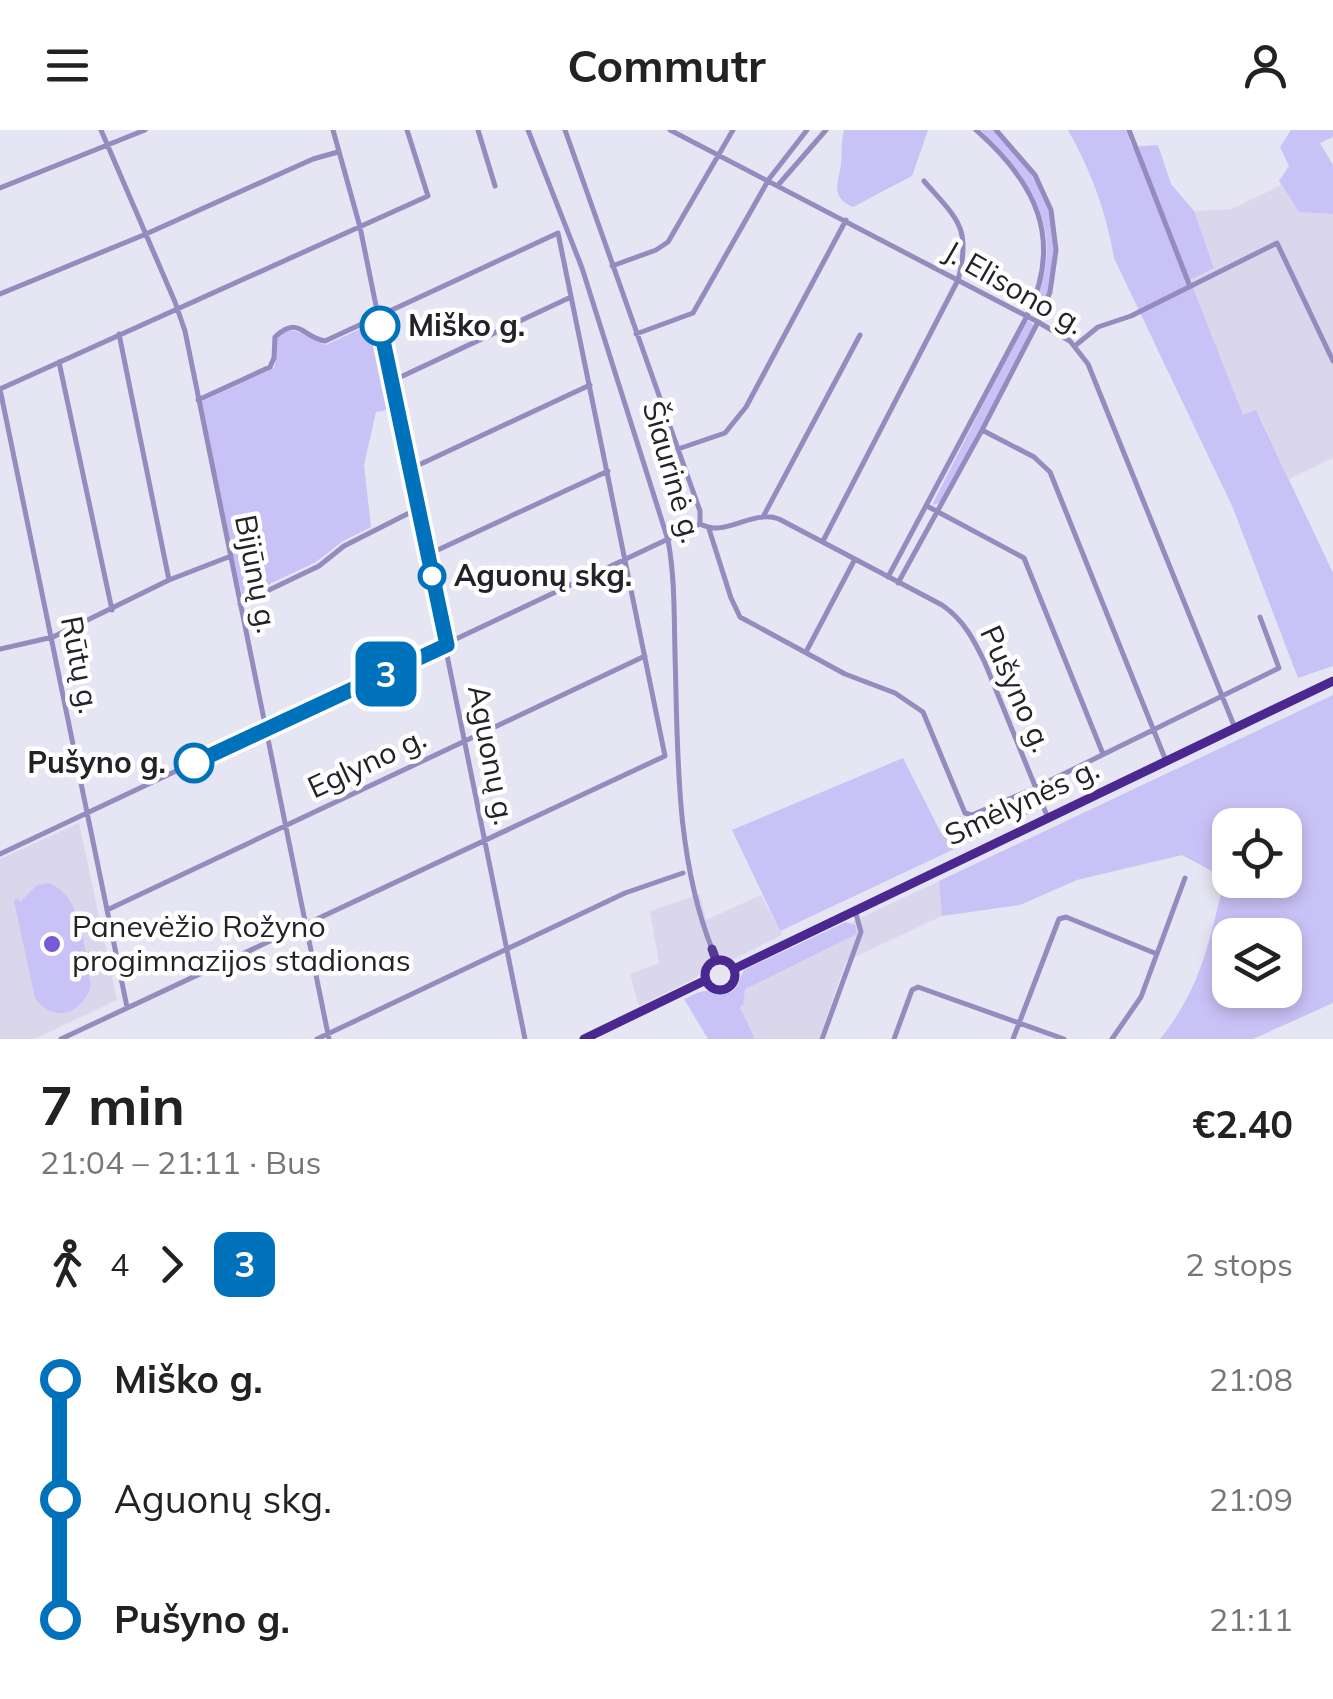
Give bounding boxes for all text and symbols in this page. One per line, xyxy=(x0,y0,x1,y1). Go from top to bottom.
text: Commutr xyxy=(567,37,766,93)
icon: menu xyxy=(40,38,95,93)
icon: person xyxy=(1238,38,1293,93)
street label: J. Elisono g. xyxy=(938,232,1091,342)
place label: Miško g. xyxy=(408,306,525,344)
marker: Miško g. xyxy=(361,307,399,345)
street label: Šiaurinė g. xyxy=(635,396,711,547)
street label: Bijūnų g. xyxy=(227,511,287,636)
place label: Aguonų skg. xyxy=(454,556,632,594)
marker: Aguonų skg. xyxy=(419,563,445,589)
street label: Rūtų g. xyxy=(53,613,109,717)
street label: Pušyno g. xyxy=(972,619,1062,758)
line badge: 3 xyxy=(354,642,418,706)
text: 3 xyxy=(375,652,397,696)
street label: Aguonų g. xyxy=(460,681,524,828)
street label: Eglyno g. xyxy=(301,718,432,806)
place label: Pušyno g. xyxy=(27,743,166,781)
marker: Pušyno g. xyxy=(175,744,213,782)
street label: Smėlynės g. xyxy=(938,749,1105,853)
map controls xyxy=(1212,808,1302,1008)
button: locate xyxy=(1212,808,1302,898)
place label: Panevėžio Rožyno progimnazijos stadionas xyxy=(72,907,411,979)
button: layers xyxy=(1212,918,1302,1008)
marker: Panevėžio Rožyno progimnazijos stadionas xyxy=(41,933,63,955)
text: 7 min xyxy=(40,1070,185,1139)
text: €2.40 xyxy=(1192,1100,1293,1148)
text: 21:04 – 21:11 · Bus xyxy=(40,1142,321,1182)
icon: walk xyxy=(40,1237,95,1292)
icon: forward xyxy=(144,1237,199,1292)
text: 3 xyxy=(234,1242,255,1286)
text: 4 xyxy=(110,1244,129,1284)
text: 2 stops xyxy=(1185,1244,1293,1284)
text: Miško g. xyxy=(114,1355,263,1403)
text: 21:08 xyxy=(1209,1359,1293,1399)
text: Aguonų skg. xyxy=(114,1475,332,1523)
text: 21:09 xyxy=(1209,1479,1293,1519)
text: Pušyno g. xyxy=(114,1595,290,1643)
text: 21:11 xyxy=(1209,1599,1293,1639)

